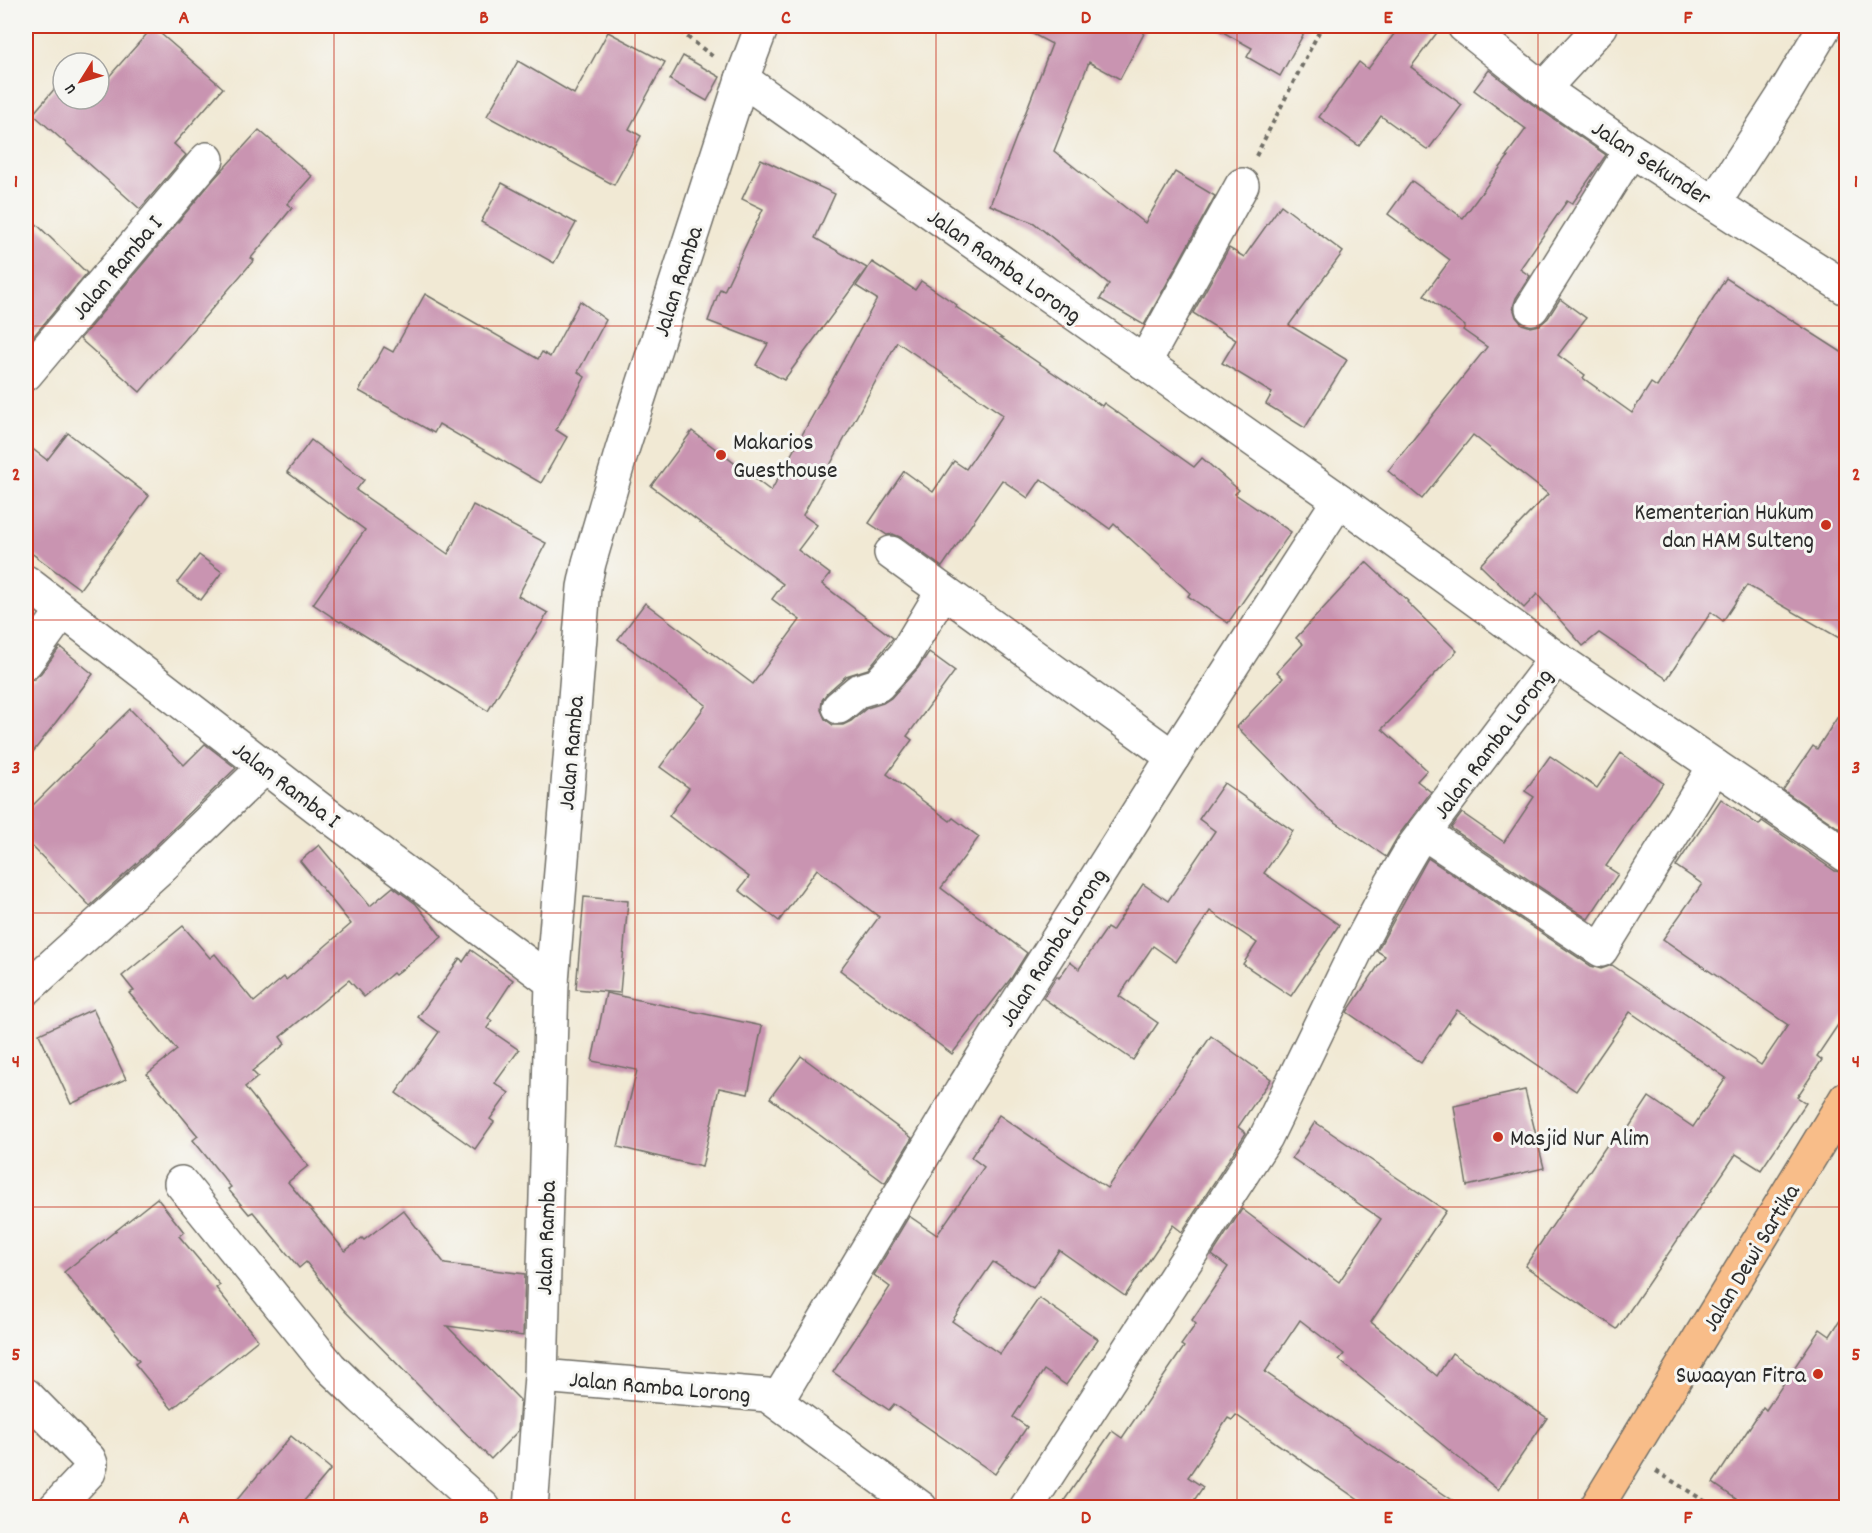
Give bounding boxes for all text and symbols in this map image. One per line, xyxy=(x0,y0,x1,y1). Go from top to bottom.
text: A xyxy=(179,5,190,33)
text: B xyxy=(479,5,489,33)
text: C xyxy=(781,5,791,33)
text: D xyxy=(1081,5,1092,33)
text: E xyxy=(1383,5,1393,33)
text: F xyxy=(1684,5,1694,33)
north arrow xyxy=(51,51,111,111)
text: U xyxy=(59,78,83,99)
street label: Jalan Sekunder xyxy=(1584,113,1717,216)
text: 1 xyxy=(14,169,18,197)
text: 1 xyxy=(1854,169,1858,197)
street label: Jalan Ramba Lorong xyxy=(919,201,1087,334)
street label: Jalan Ramba I xyxy=(64,209,173,329)
street label: Jalan Ramba xyxy=(646,221,714,342)
place label: Makarios Guesthouse xyxy=(733,427,838,489)
marker: Makarios Guesthouse xyxy=(714,448,728,462)
text: 2 xyxy=(12,462,20,490)
text: 2 xyxy=(1852,462,1860,490)
place label: Kementerian Hukum dan HAM Sulteng xyxy=(1634,497,1814,559)
marker: Kementerian Hukum dan HAM Sulteng xyxy=(1819,518,1833,532)
street label: Jalan Ramba Lorong xyxy=(1426,662,1563,828)
street label: Jalan Ramba xyxy=(551,694,595,812)
street label: Jalan Ramba I xyxy=(224,734,347,839)
text: 3 xyxy=(12,755,20,783)
text: 3 xyxy=(1852,755,1860,783)
street label: Jalan Ramba Lorong xyxy=(992,862,1117,1035)
text: 4 xyxy=(12,1049,20,1077)
text: 4 xyxy=(1852,1049,1860,1077)
place label: Masjid Nur Alim xyxy=(1510,1123,1649,1157)
marker: Masjid Nur Alim xyxy=(1491,1130,1505,1144)
street label: Jalan Dewi Sartika xyxy=(1695,1178,1811,1339)
street label: Jalan Ramba xyxy=(529,1179,567,1296)
text: 5 xyxy=(11,1342,21,1370)
text: 5 xyxy=(1851,1342,1861,1370)
place label: Swaayan Fitra xyxy=(1676,1360,1807,1394)
street label: Jalan Ramba Lorong xyxy=(568,1364,752,1414)
marker: Swaayan Fitra xyxy=(1811,1367,1825,1381)
text: A xyxy=(179,1505,190,1533)
text: B xyxy=(479,1505,489,1533)
text: C xyxy=(781,1505,791,1533)
text: D xyxy=(1081,1505,1092,1533)
text: E xyxy=(1383,1505,1393,1533)
text: F xyxy=(1684,1505,1694,1533)

